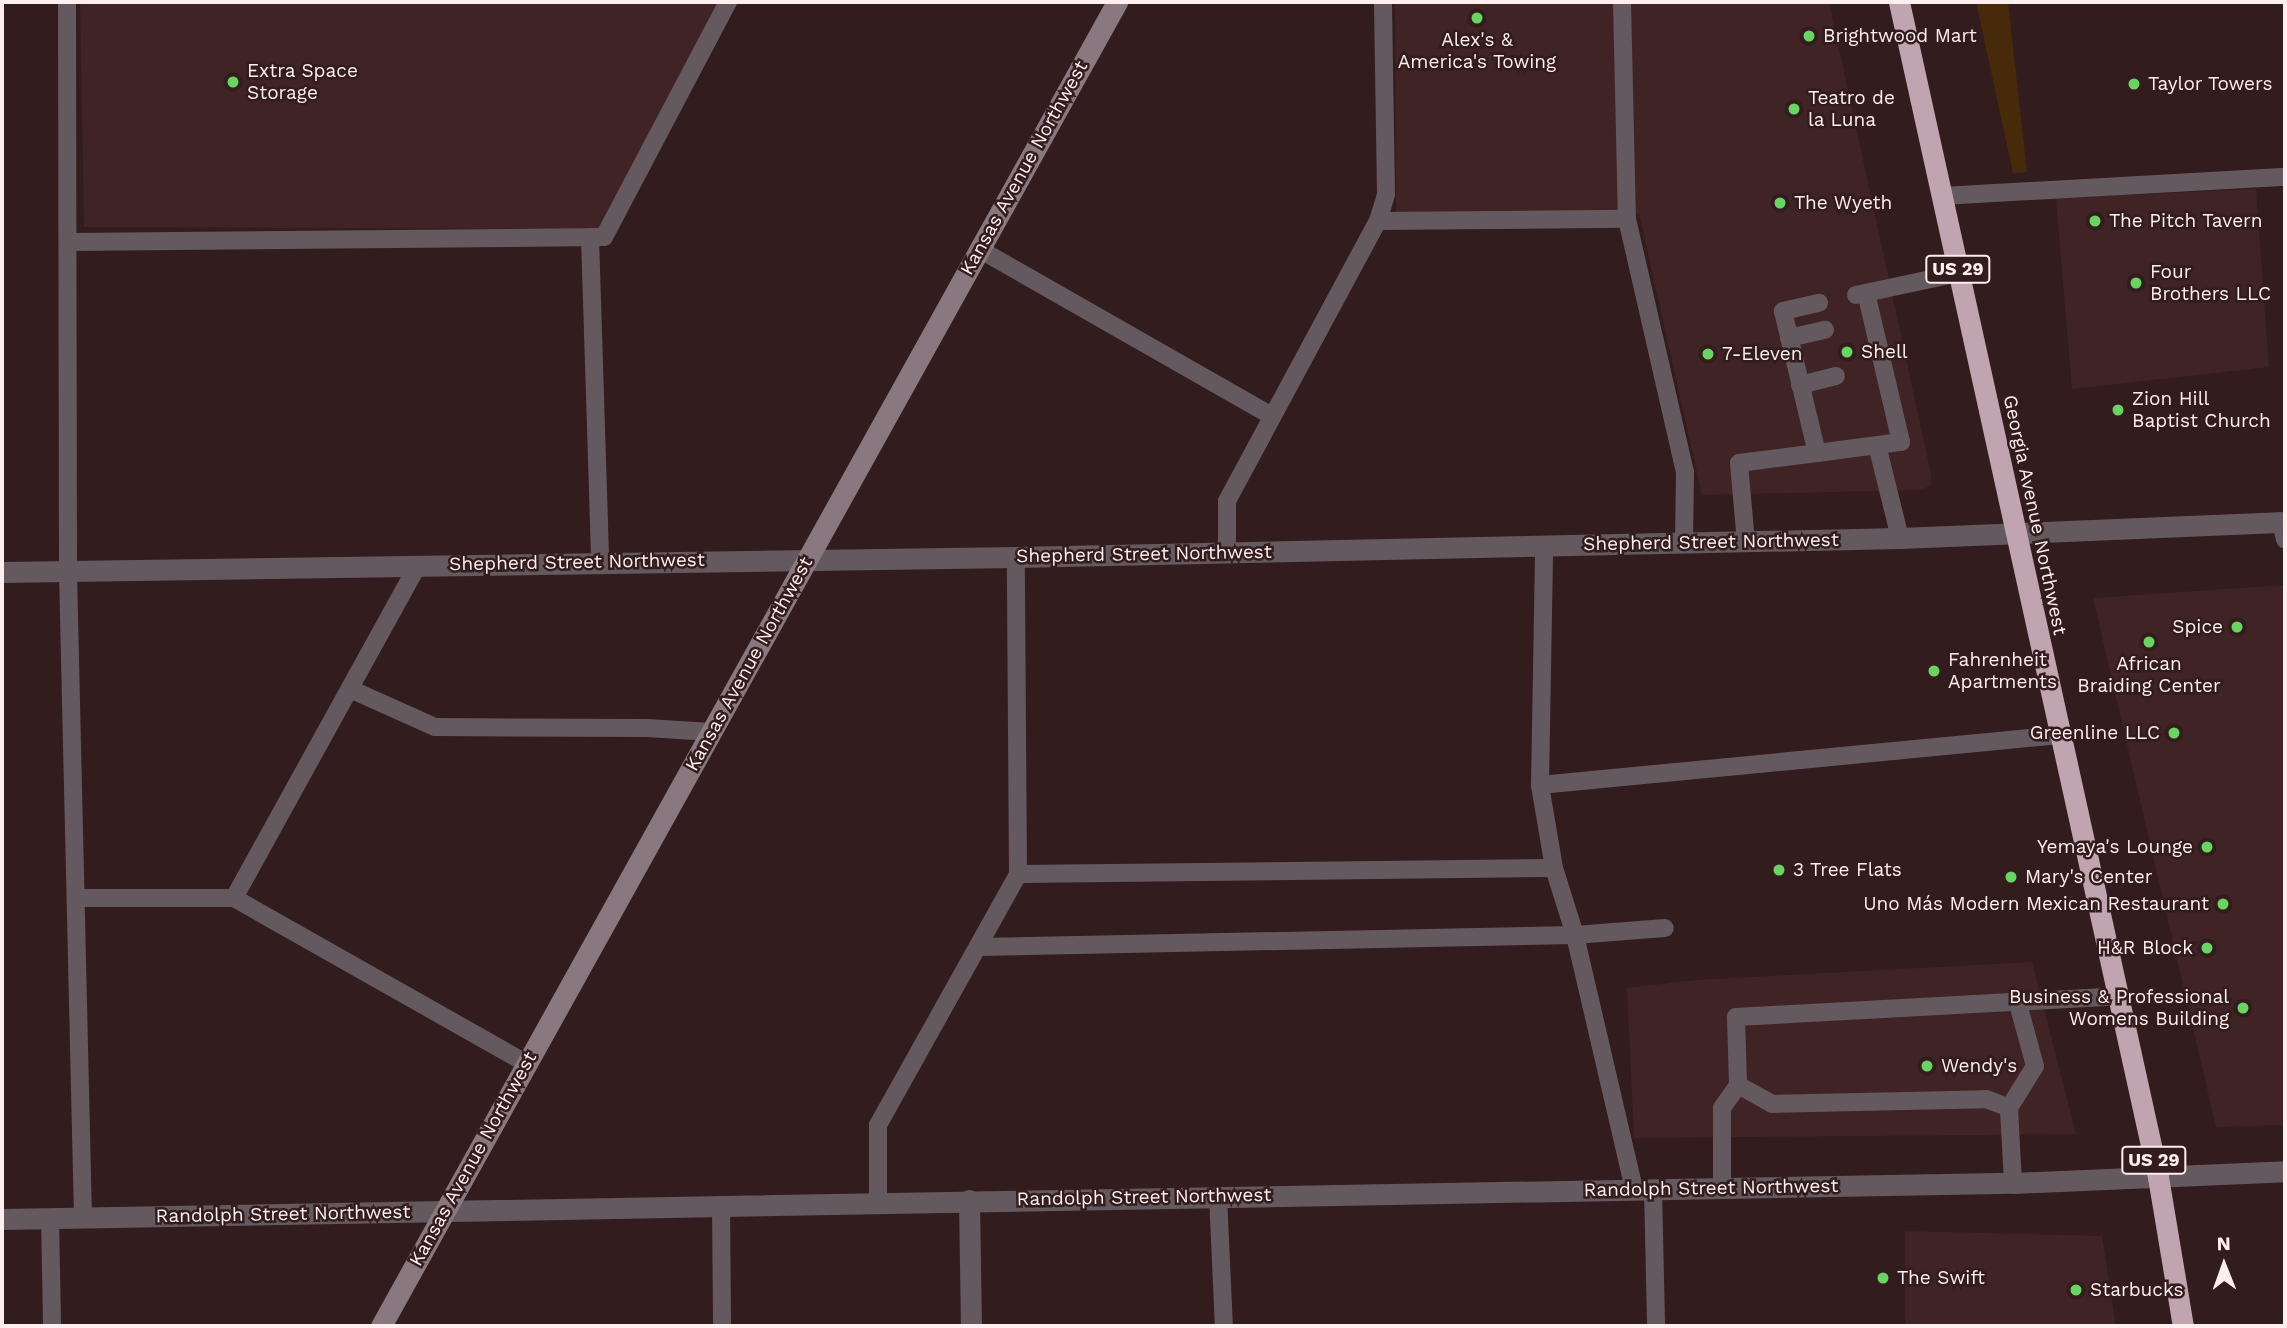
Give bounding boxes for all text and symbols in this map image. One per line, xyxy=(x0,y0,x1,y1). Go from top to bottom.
marker: Alex's & America's Towing xyxy=(1469,10,1485,26)
place label: Brightwood Mart xyxy=(1823,25,1977,47)
marker: Brightwood Mart xyxy=(1801,28,1817,44)
place label: Alex's & America's Towing xyxy=(1398,29,1556,73)
street label: Kansas Avenue Northwest xyxy=(955,57,1093,279)
place label: Extra Space Storage xyxy=(247,60,358,104)
place label: Taylor Towers xyxy=(2148,73,2273,95)
marker: Extra Space Storage xyxy=(225,74,241,90)
marker: Taylor Towers xyxy=(2126,76,2142,92)
place label: Teatro de la Luna xyxy=(1808,87,1895,131)
marker: Teatro de la Luna xyxy=(1786,101,1802,117)
place label: The Wyeth xyxy=(1794,192,1893,214)
marker: The Wyeth xyxy=(1772,195,1788,211)
place label: The Pitch Tavern xyxy=(2109,210,2263,232)
marker: The Pitch Tavern xyxy=(2087,213,2103,229)
road number: US 29 xyxy=(1925,255,1991,284)
place label: Four Brothers LLC xyxy=(2150,261,2271,305)
marker: Four Brothers LLC xyxy=(2128,275,2144,291)
place label: Shell xyxy=(1861,341,1908,363)
place label: 7-Eleven xyxy=(1722,343,1803,365)
marker: Shell xyxy=(1839,344,1855,360)
marker: 7-Eleven xyxy=(1700,346,1716,362)
place label: Zion Hill Baptist Church xyxy=(2132,388,2271,432)
street label: Georgia Avenue Northwest xyxy=(1998,392,2072,638)
marker: Zion Hill Baptist Church xyxy=(2110,402,2126,418)
street label: Shepherd Street Northwest xyxy=(1583,528,1839,556)
street label: Shepherd Street Northwest xyxy=(1016,540,1272,568)
street label: Shepherd Street Northwest xyxy=(449,548,705,576)
street label: Kansas Avenue Northwest xyxy=(680,553,818,775)
place label: Spice xyxy=(2172,616,2223,638)
marker: Spice xyxy=(2229,619,2245,635)
marker: African Braiding Center xyxy=(2141,634,2157,650)
place label: Fahrenheit Apartments xyxy=(1948,649,2057,693)
place label: African Braiding Center xyxy=(2077,653,2221,697)
marker: Fahrenheit Apartments xyxy=(1926,663,1942,679)
place label: Greenline LLC xyxy=(2030,722,2160,744)
marker: Greenline LLC xyxy=(2166,725,2182,741)
place label: Yemaya's Lounge xyxy=(2037,836,2193,858)
marker: Yemaya's Lounge xyxy=(2199,839,2215,855)
place label: 3 Tree Flats xyxy=(1793,859,1902,881)
marker: 3 Tree Flats xyxy=(1771,862,1787,878)
place label: Mary's Center xyxy=(2025,866,2152,888)
marker: Mary's Center xyxy=(2003,869,2019,885)
place label: Uno Más Modern Mexican Restaurant xyxy=(1863,893,2209,915)
marker: Uno Más Modern Mexican Restaurant xyxy=(2215,896,2231,912)
place label: H&R Block xyxy=(2097,937,2193,959)
marker: H&R Block xyxy=(2199,940,2215,956)
place label: Business & Professional Womens Building xyxy=(2009,986,2229,1030)
marker: Business & Professional Womens Building xyxy=(2235,1000,2251,1016)
street label: Kansas Avenue Northwest xyxy=(404,1048,542,1270)
place label: Wendy's xyxy=(1941,1055,2017,1077)
marker: Wendy's xyxy=(1919,1058,1935,1074)
road number: US 29 xyxy=(2121,1146,2187,1175)
street label: Randolph Street Northwest xyxy=(1584,1174,1838,1202)
street label: Randolph Street Northwest xyxy=(1017,1183,1271,1211)
street label: Randolph Street Northwest xyxy=(156,1200,410,1228)
north arrow xyxy=(2189,1230,2259,1300)
text: N xyxy=(2216,1232,2231,1255)
place label: The Swift xyxy=(1897,1267,1985,1289)
marker: The Swift xyxy=(1875,1270,1891,1286)
place label: Starbucks xyxy=(2090,1279,2183,1301)
marker: Starbucks xyxy=(2068,1282,2084,1298)

